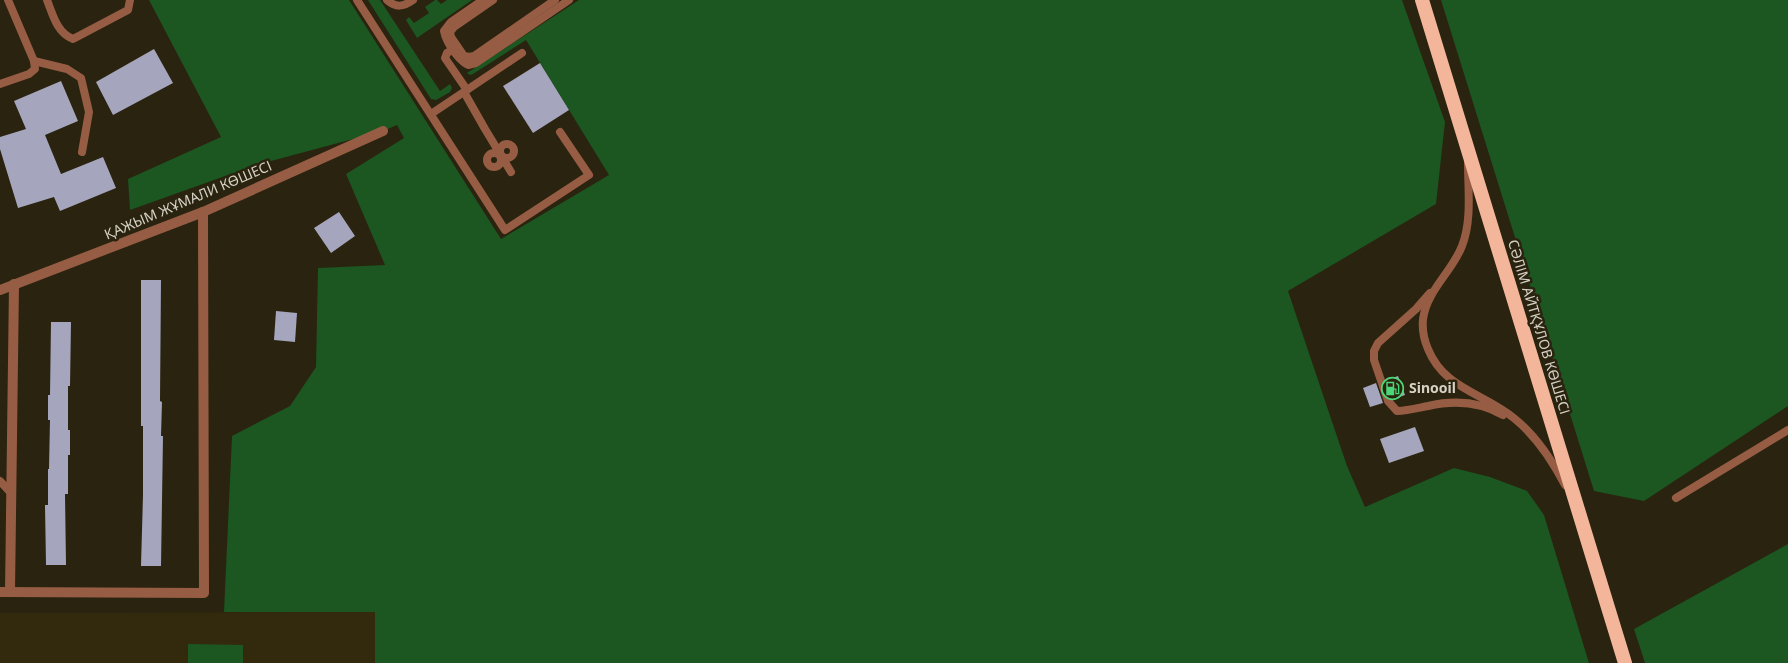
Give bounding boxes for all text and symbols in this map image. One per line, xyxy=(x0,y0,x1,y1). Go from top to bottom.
street label: ҚАЖЫМ ЖҰМАЛИ КӨШЕСІ xyxy=(101,156,274,243)
street label: СӘЛІМ АЙТҚҰЛОВ КӨШЕСІ xyxy=(1504,237,1575,416)
fuel station icon: Sinooil xyxy=(1381,376,1405,400)
place label: Sinooil xyxy=(1409,378,1456,397)

